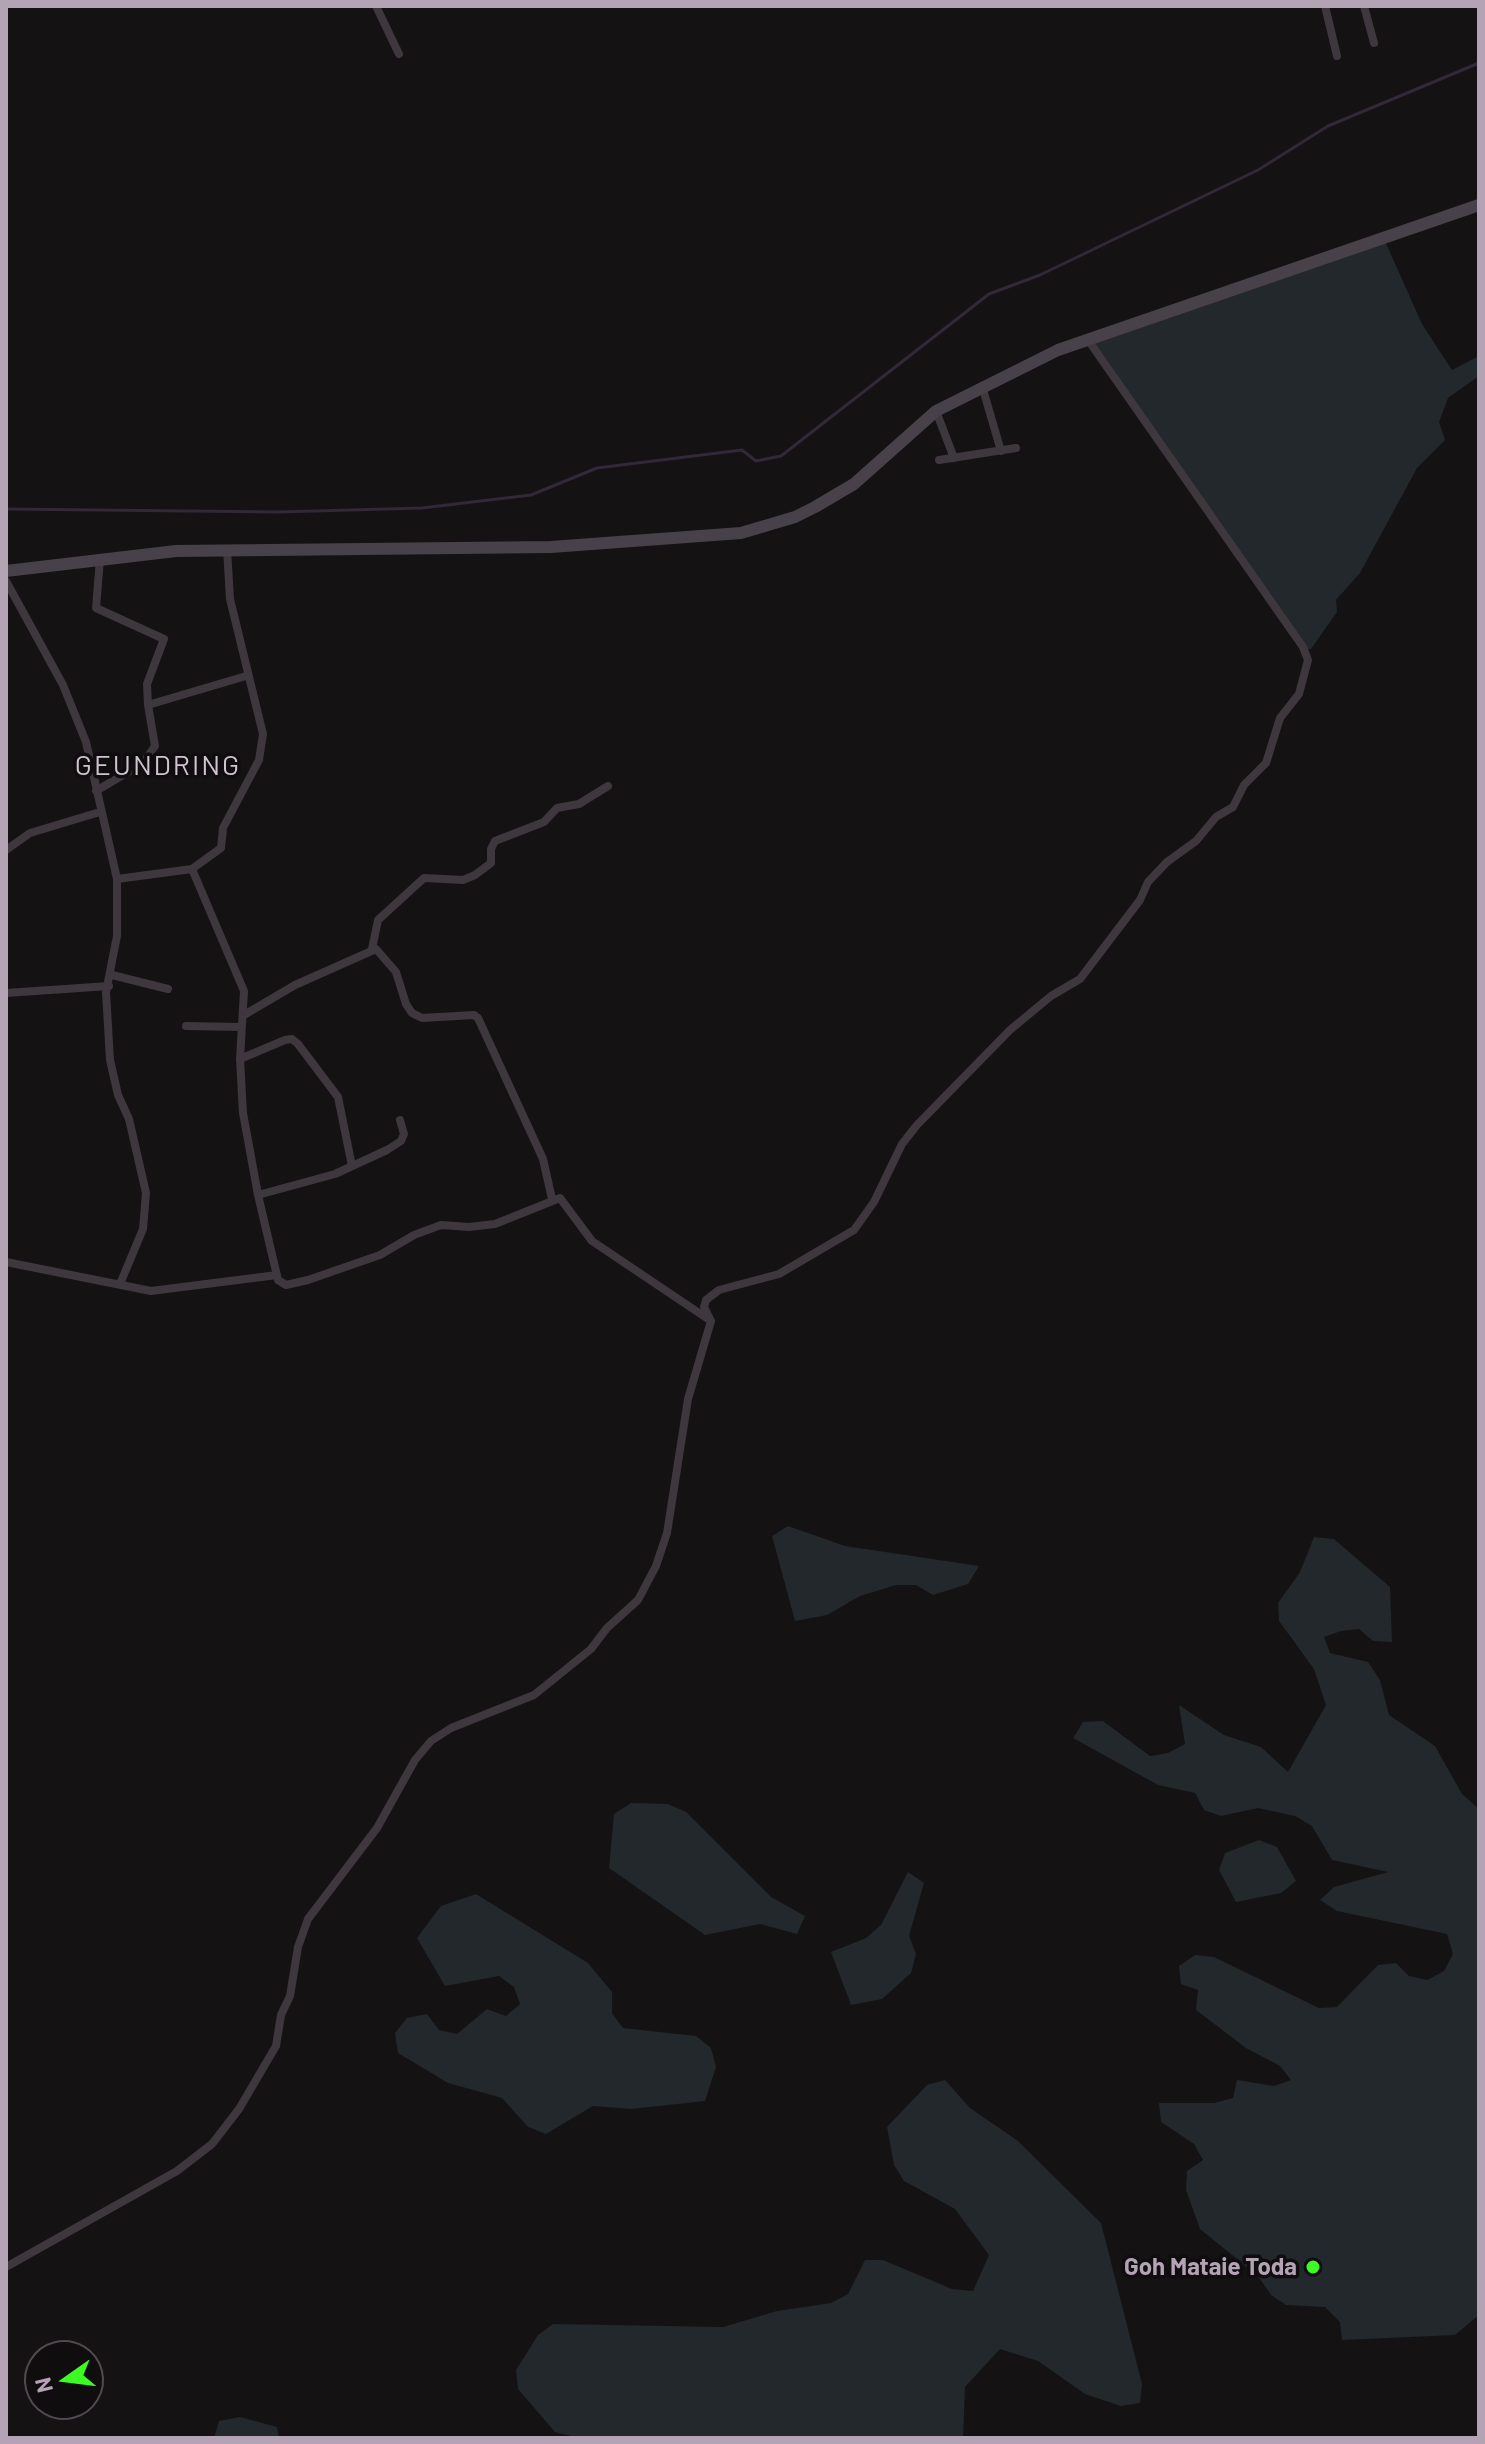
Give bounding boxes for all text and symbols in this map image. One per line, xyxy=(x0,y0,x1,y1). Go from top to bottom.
district label: GEUNDRING xyxy=(75,749,241,783)
place label: Goh Mataie Toda xyxy=(1124,2253,1297,2281)
marker: Goh Mataie Toda xyxy=(1304,2258,1322,2276)
north arrow xyxy=(24,2340,104,2420)
text: N xyxy=(28,2375,57,2396)

